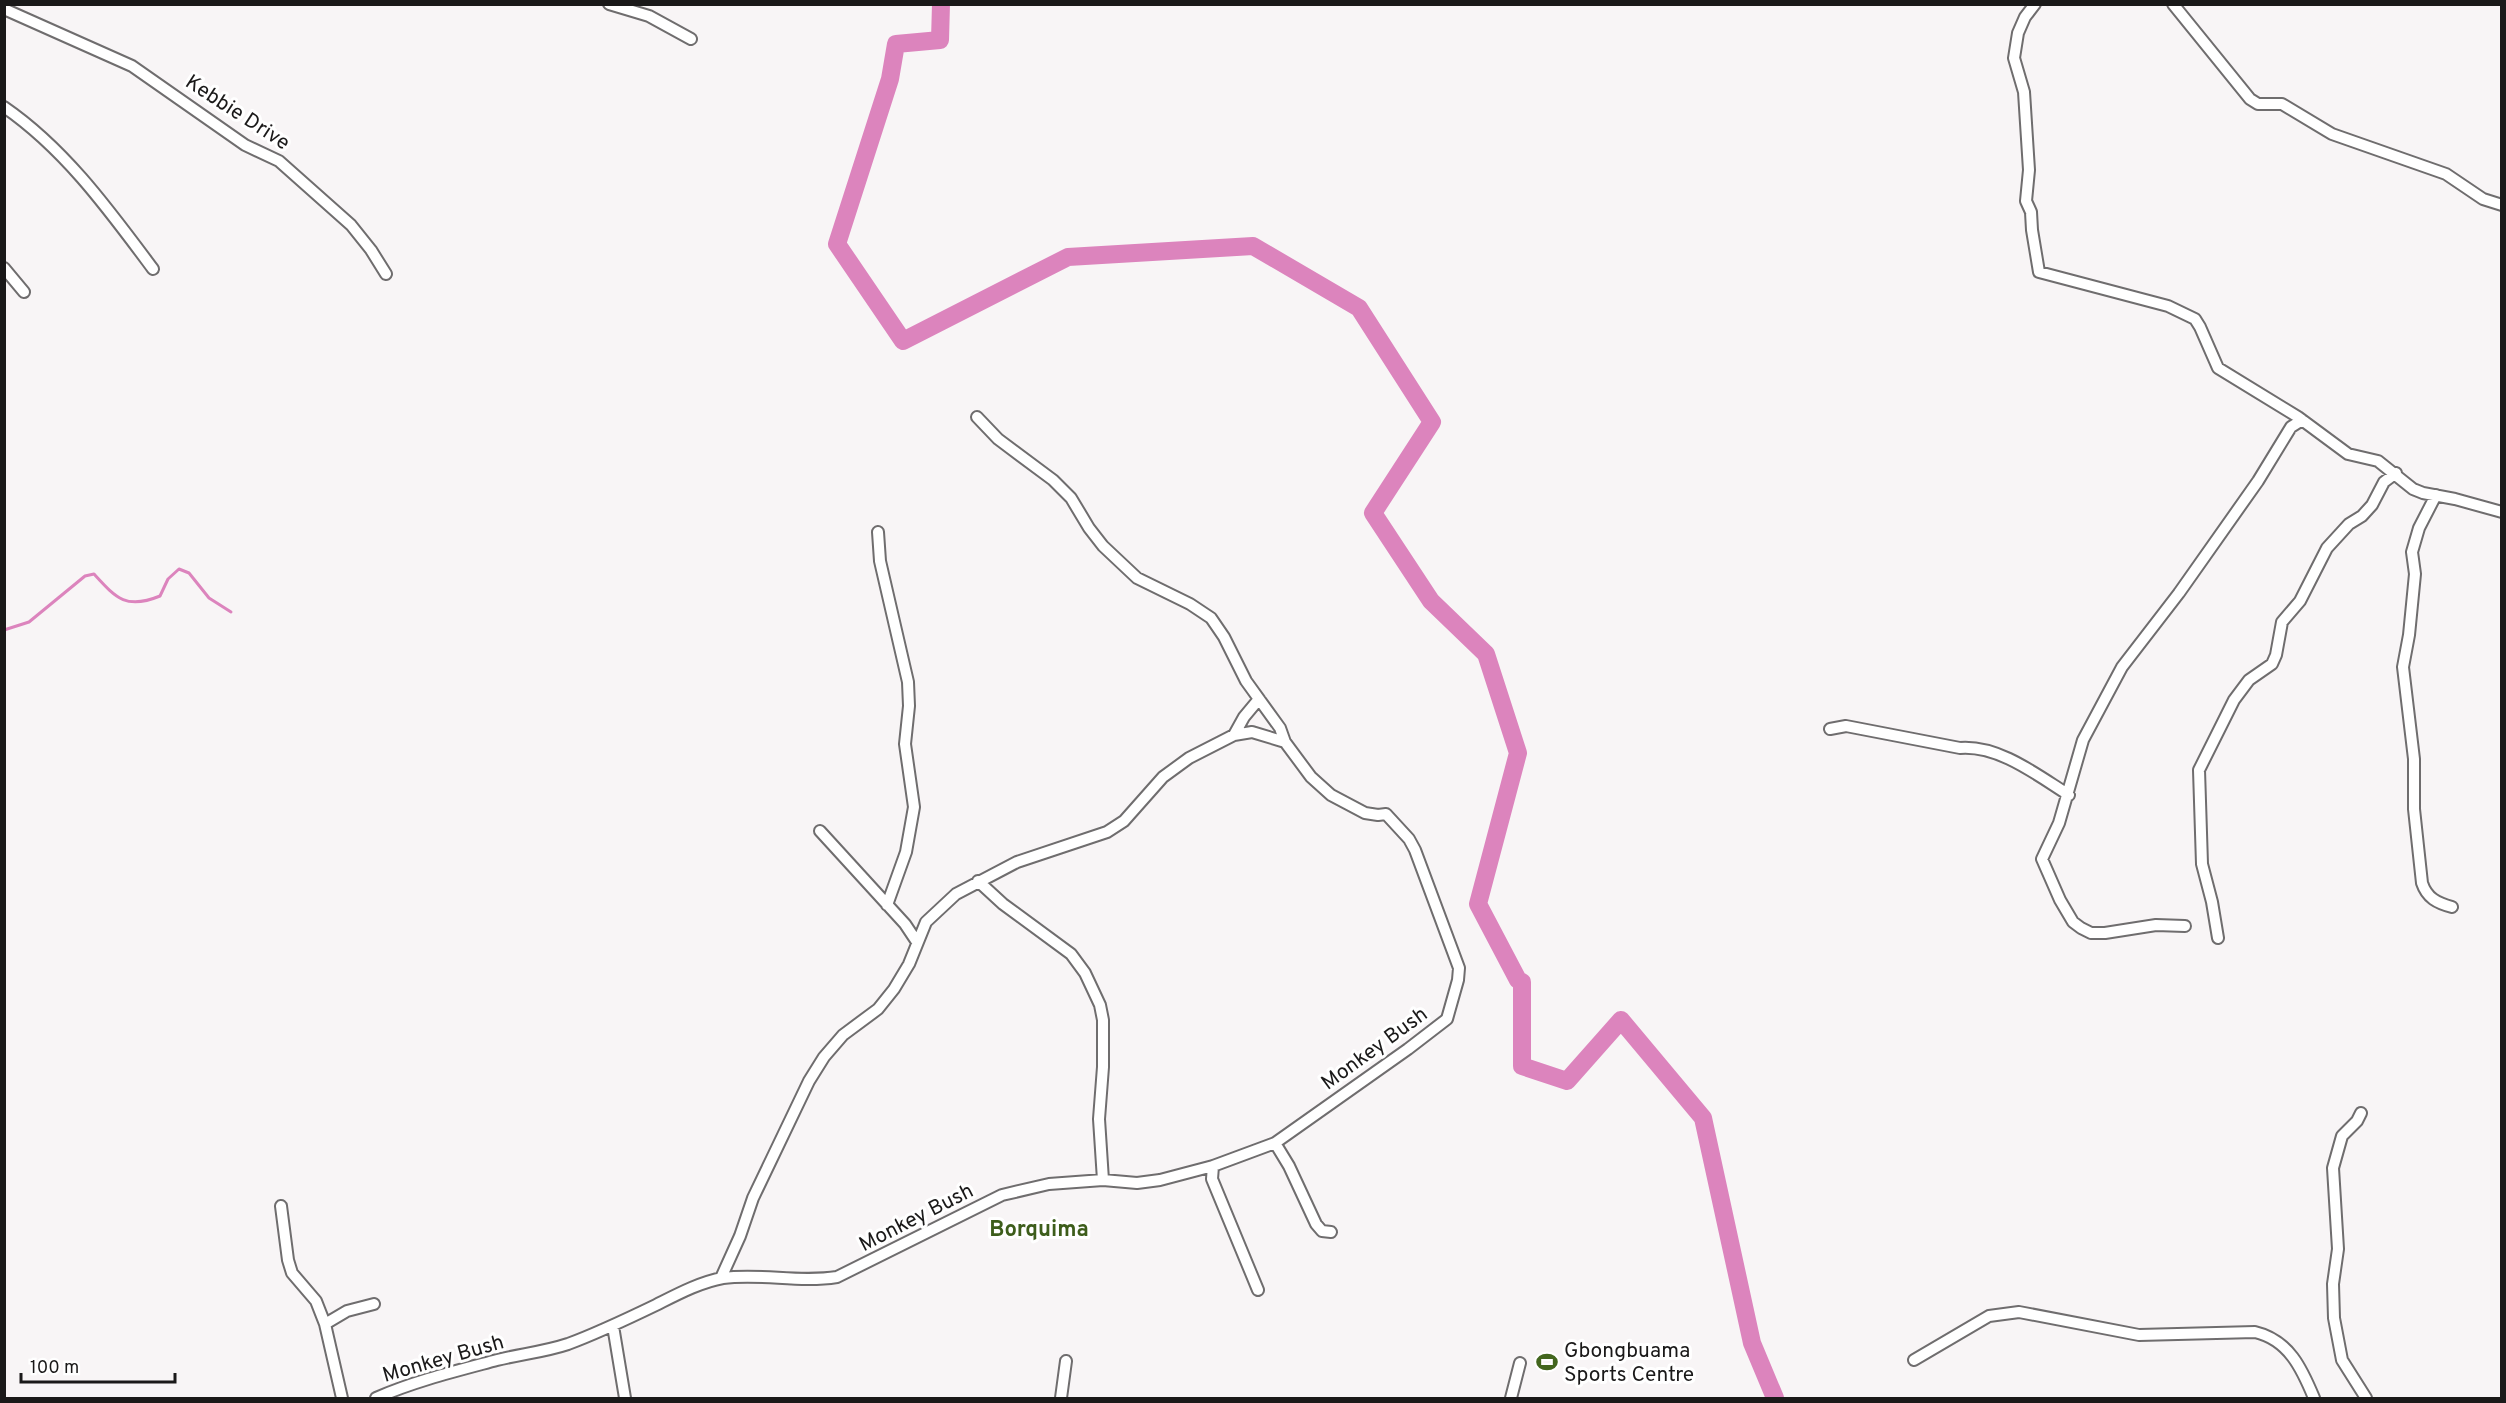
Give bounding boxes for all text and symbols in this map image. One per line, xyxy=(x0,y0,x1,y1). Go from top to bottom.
street label: Kebbie Drive xyxy=(180,69,295,157)
street label: Monkey Bush xyxy=(1316,1002,1433,1097)
street label: Monkey Bush xyxy=(855,1178,979,1259)
district label: Borquima xyxy=(989,1217,1089,1244)
street label: Monkey Bush xyxy=(380,1329,507,1390)
place label: Gbongbuama Sports Centre xyxy=(1564,1338,1694,1389)
scale bar xyxy=(21,1346,176,1384)
sports icon: Gbongbuama Sports Centre xyxy=(1535,1350,1559,1374)
text: 100 m xyxy=(30,1357,79,1380)

